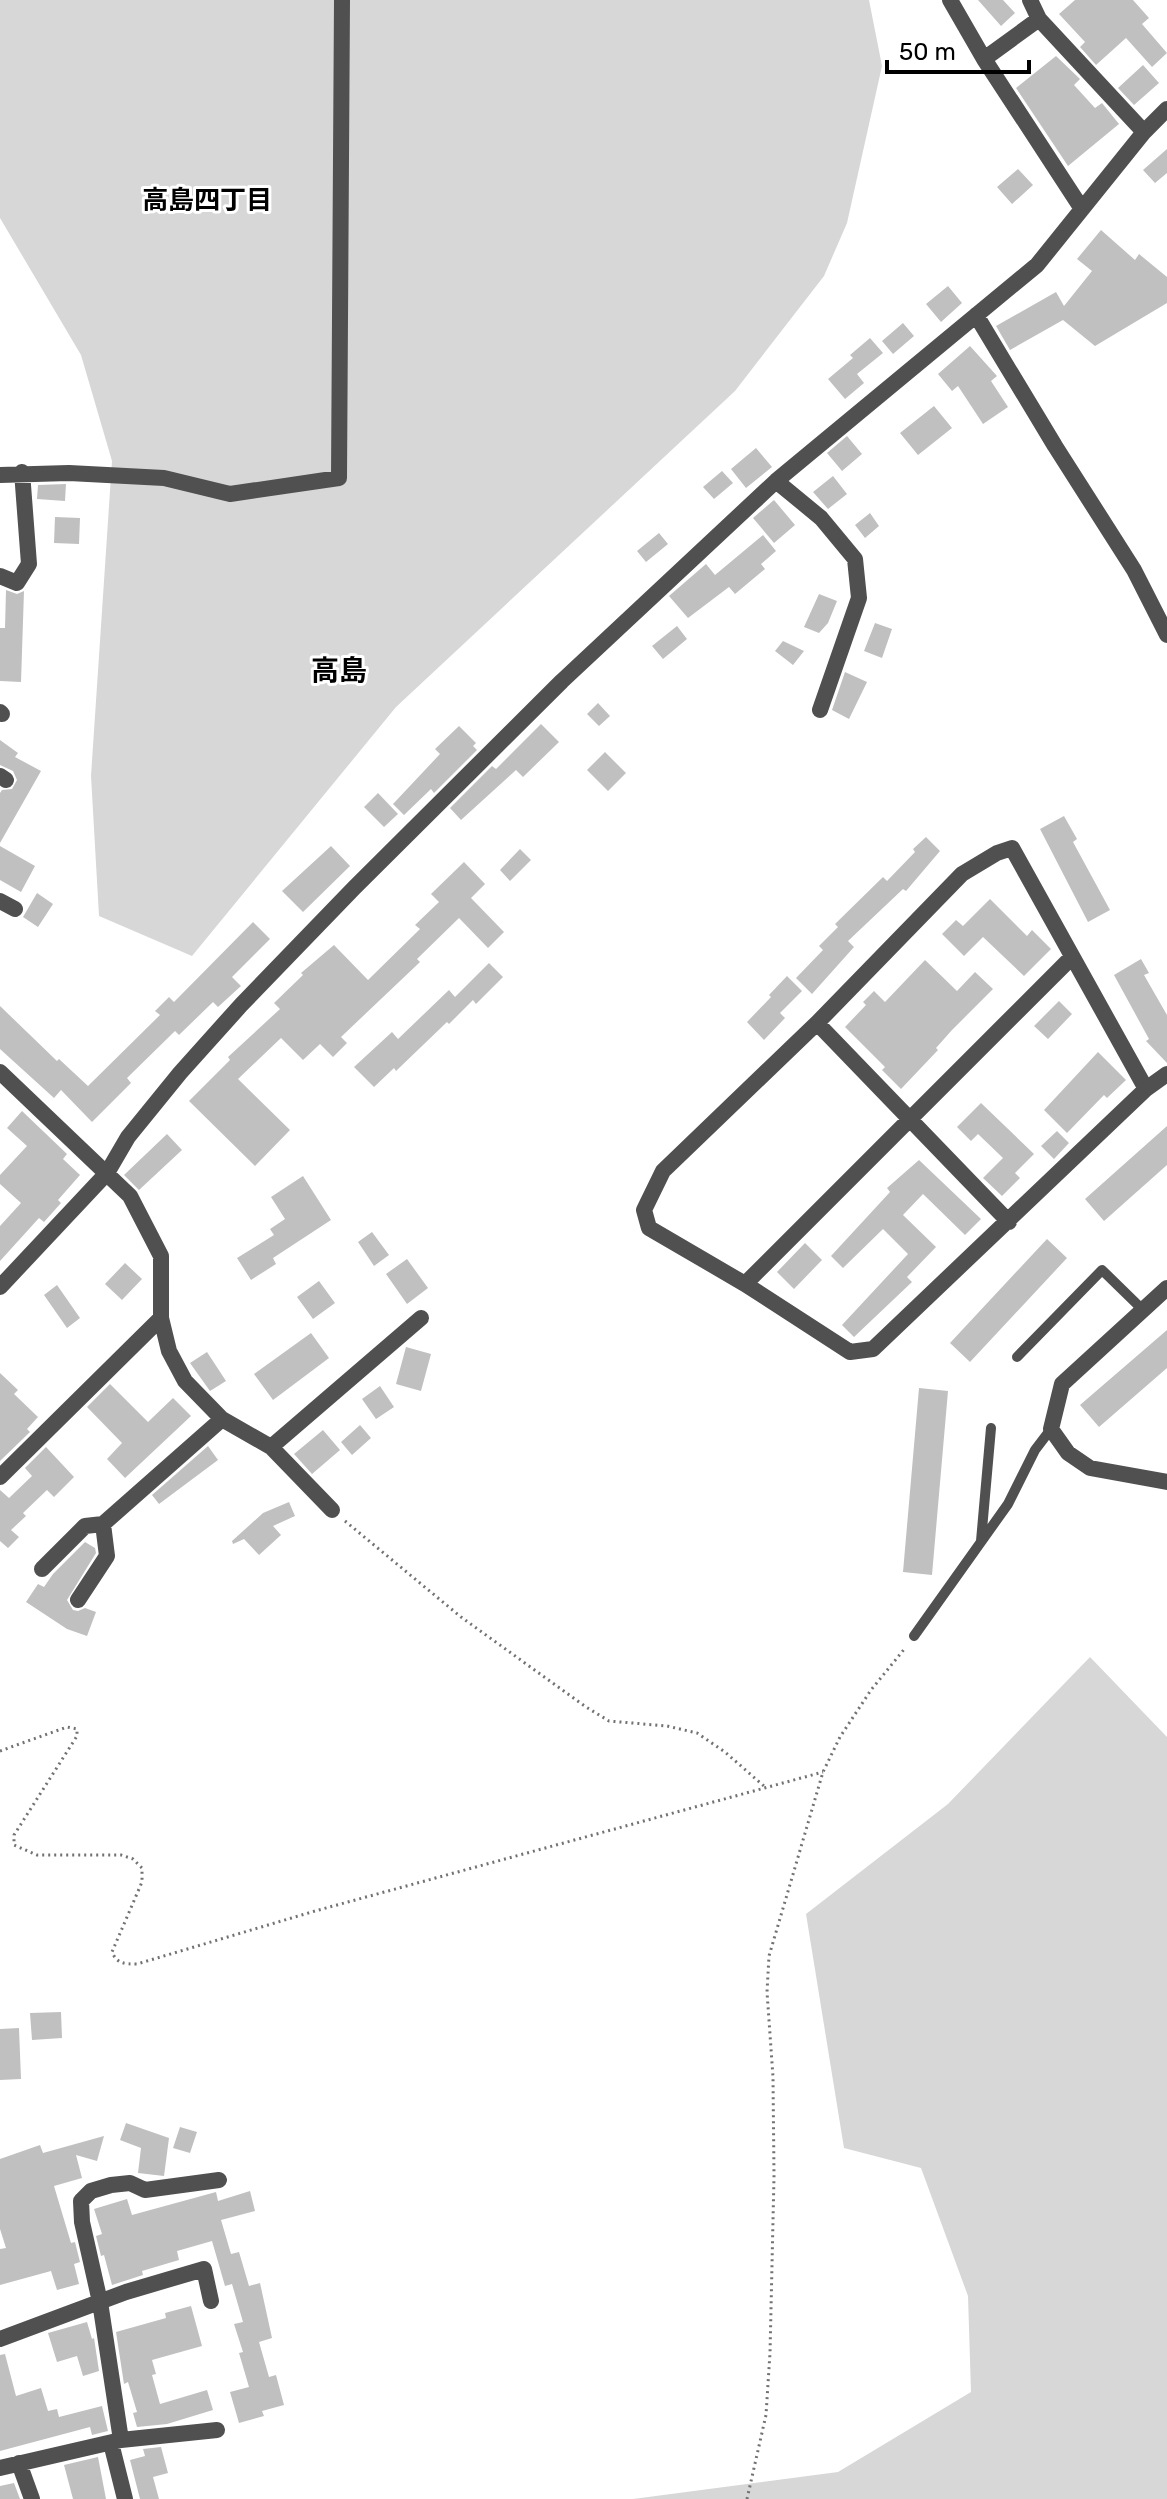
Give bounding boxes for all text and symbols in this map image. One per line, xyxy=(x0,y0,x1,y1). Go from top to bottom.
scale bar xyxy=(887,24,1029,74)
text: 50 m xyxy=(899,38,956,66)
district label: 高島四丁目 xyxy=(142,185,272,216)
district label: 高島 xyxy=(311,654,367,687)

